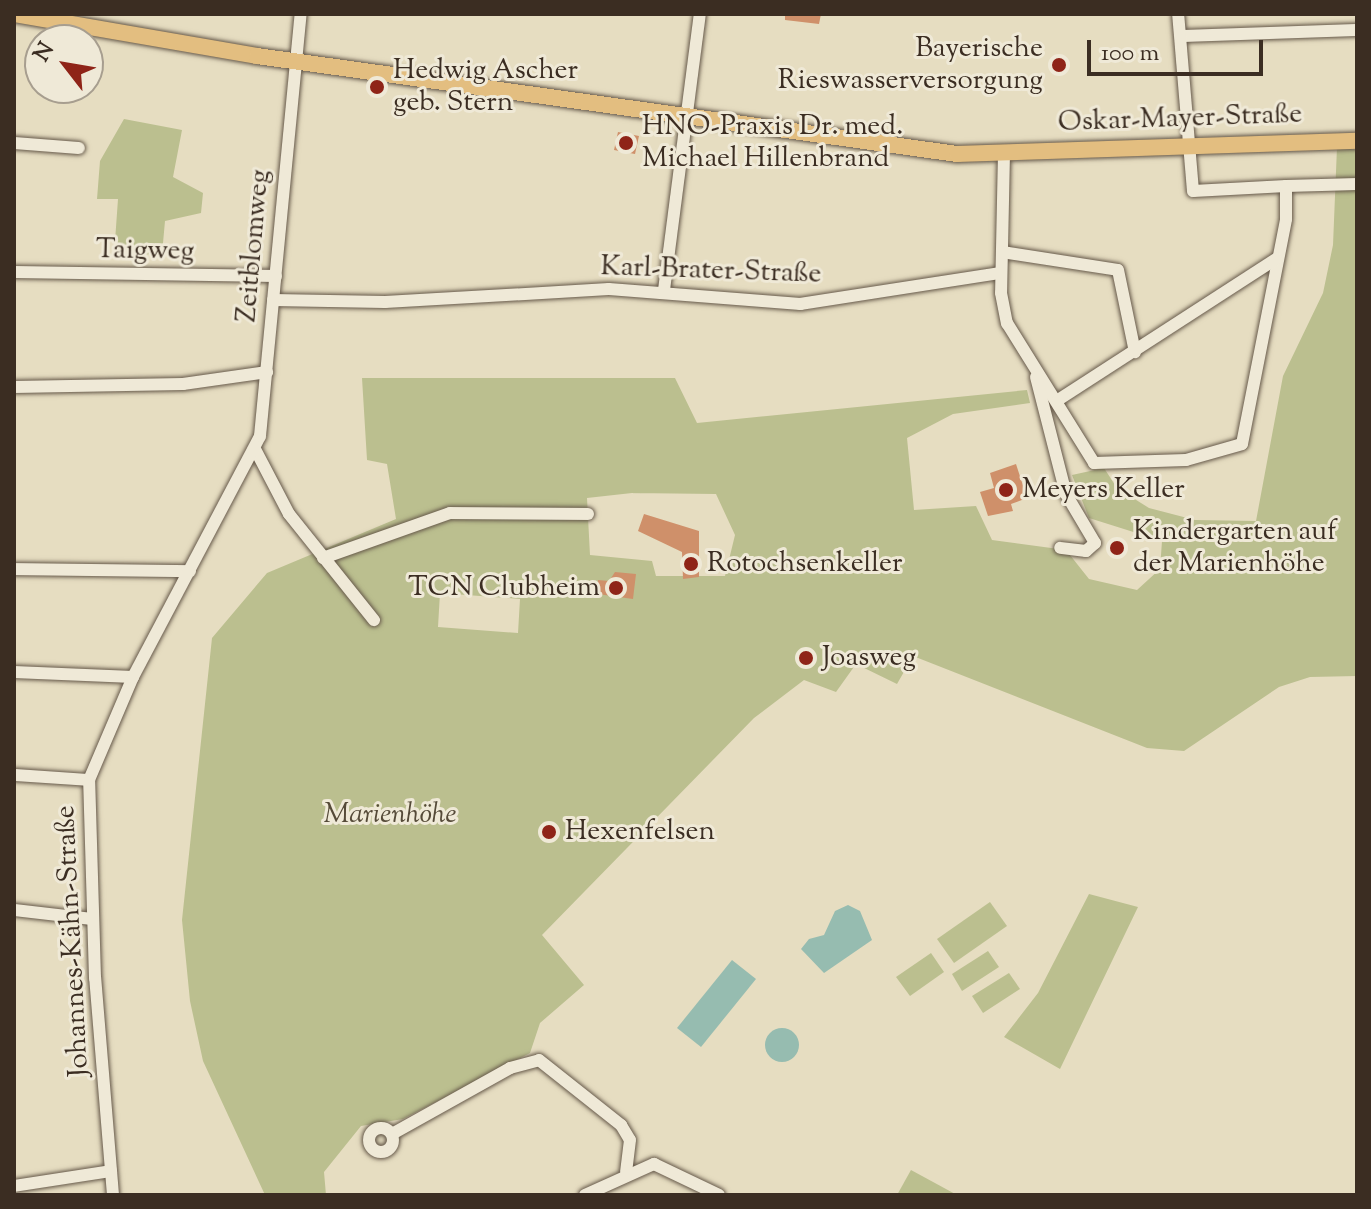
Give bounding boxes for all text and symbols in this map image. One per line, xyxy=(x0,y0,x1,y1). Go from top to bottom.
north arrow xyxy=(24,24,104,104)
scale bar xyxy=(1091,24,1267,74)
place label: Bayerische Rieswasserversorgung xyxy=(778,32,1043,98)
text: N xyxy=(27,37,63,68)
text: 100 m xyxy=(1101,37,1159,71)
place label: Hedwig Ascher geb. Stern xyxy=(393,54,578,120)
marker: Bayerische Rieswasserversorgung xyxy=(1050,56,1068,74)
marker: Hedwig Ascher geb. Stern xyxy=(368,78,386,96)
street label: Oskar-Mayer-Straße xyxy=(1057,98,1303,140)
place label: HNO-Praxis Dr. med. Michael Hillenbrand xyxy=(642,110,903,176)
marker: HNO-Praxis Dr. med. Michael Hillenbrand xyxy=(617,134,635,152)
street label: Zeitblomweg xyxy=(231,168,277,324)
street label: Taigweg xyxy=(95,233,195,269)
street label: Karl-Brater-Straße xyxy=(600,250,822,292)
place label: Meyers Keller xyxy=(1022,473,1185,507)
marker: Meyers Keller xyxy=(997,481,1015,499)
place label: Kindergarten auf der Marienhöhe xyxy=(1133,515,1337,581)
marker: Kindergarten auf der Marienhöhe xyxy=(1108,539,1126,557)
place label: Rotochsenkeller xyxy=(707,547,902,581)
marker: Rotochsenkeller xyxy=(682,555,700,573)
place label: TCN Clubheim xyxy=(408,571,600,605)
marker: TCN Clubheim xyxy=(607,579,625,597)
place label: Joasweg xyxy=(822,641,916,675)
marker: Joasweg xyxy=(797,649,815,667)
park label: Marienhöhe xyxy=(323,798,457,832)
street label: Johannes-Kähn-Straße xyxy=(49,804,97,1078)
place label: Hexenfelsen xyxy=(565,815,715,849)
marker: Hexenfelsen xyxy=(540,823,558,841)

